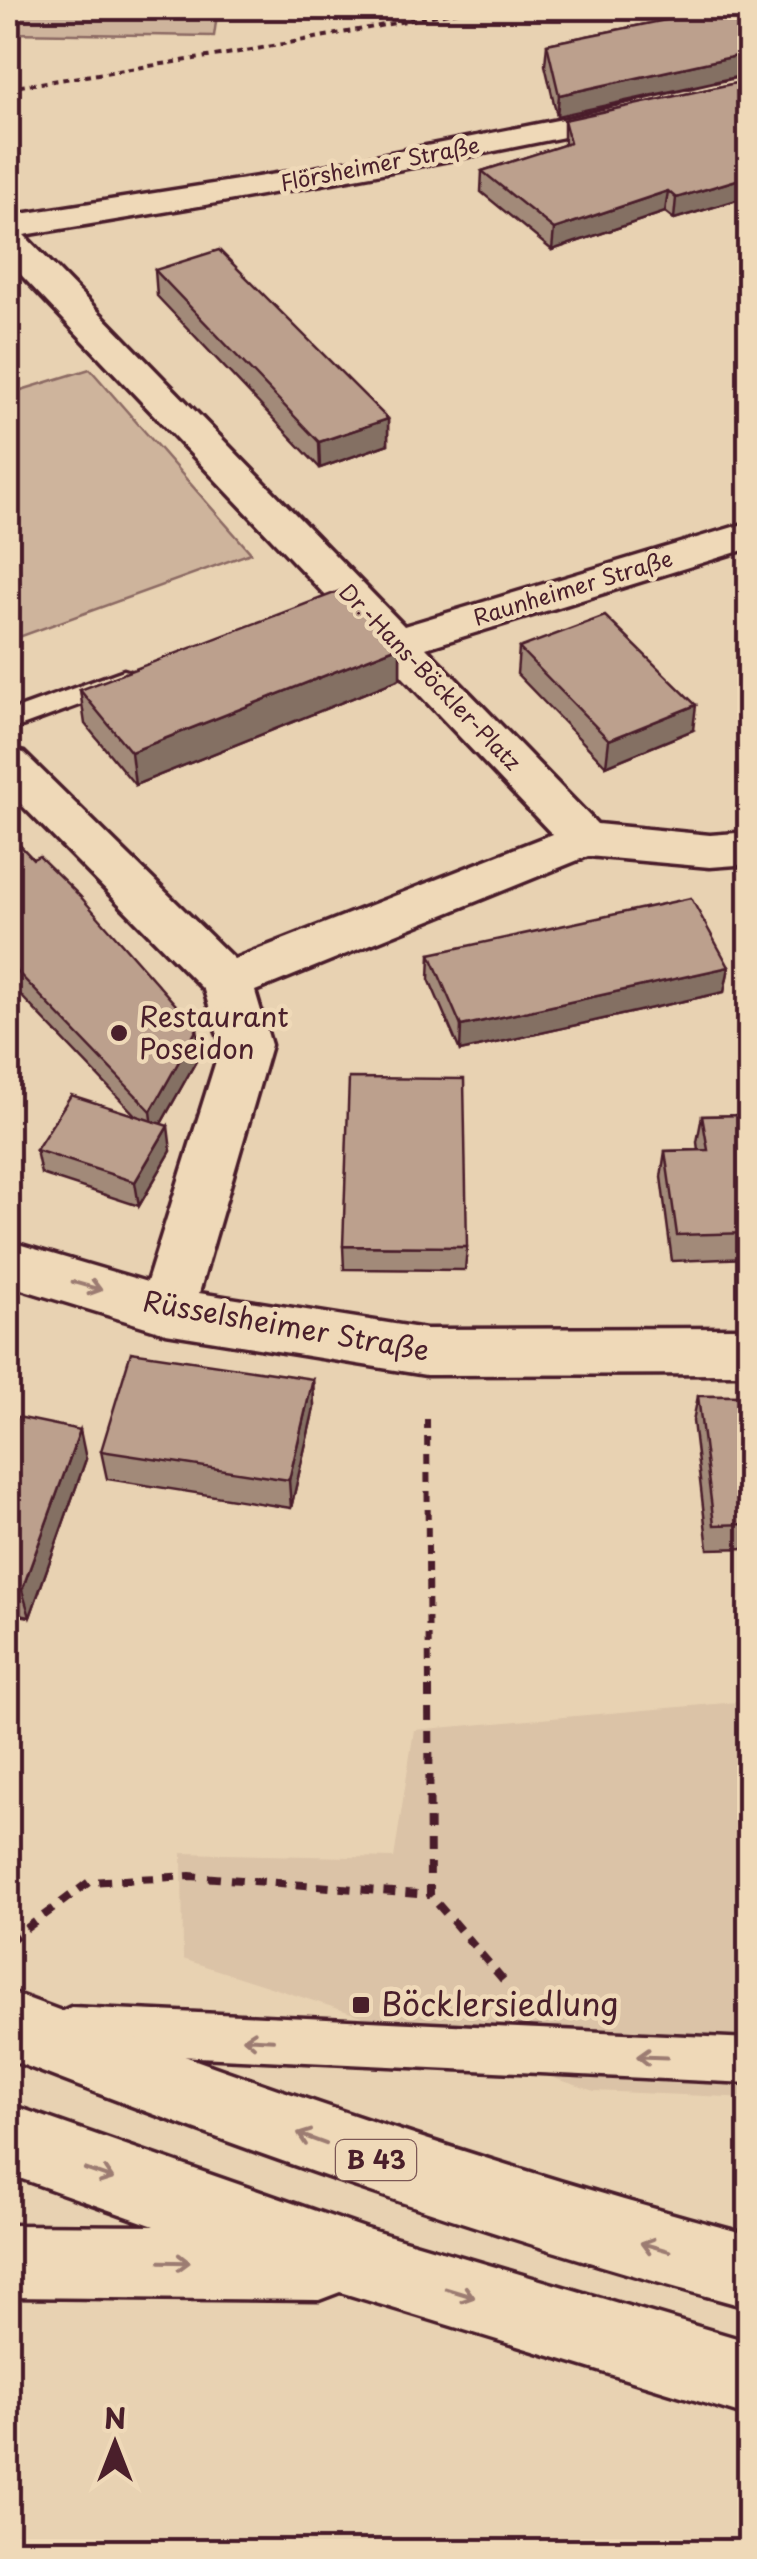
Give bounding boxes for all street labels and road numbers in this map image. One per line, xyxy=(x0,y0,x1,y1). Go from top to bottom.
street label: Flörsheimer Straße xyxy=(277,127,482,198)
street label: Raunheimer Straße xyxy=(469,541,676,633)
street label: Dr.-Hans-Böckler-Platz xyxy=(333,575,529,777)
street label: Rüsselsheimer Straße xyxy=(140,1278,433,1371)
road number: B 43 xyxy=(336,2140,416,2180)

